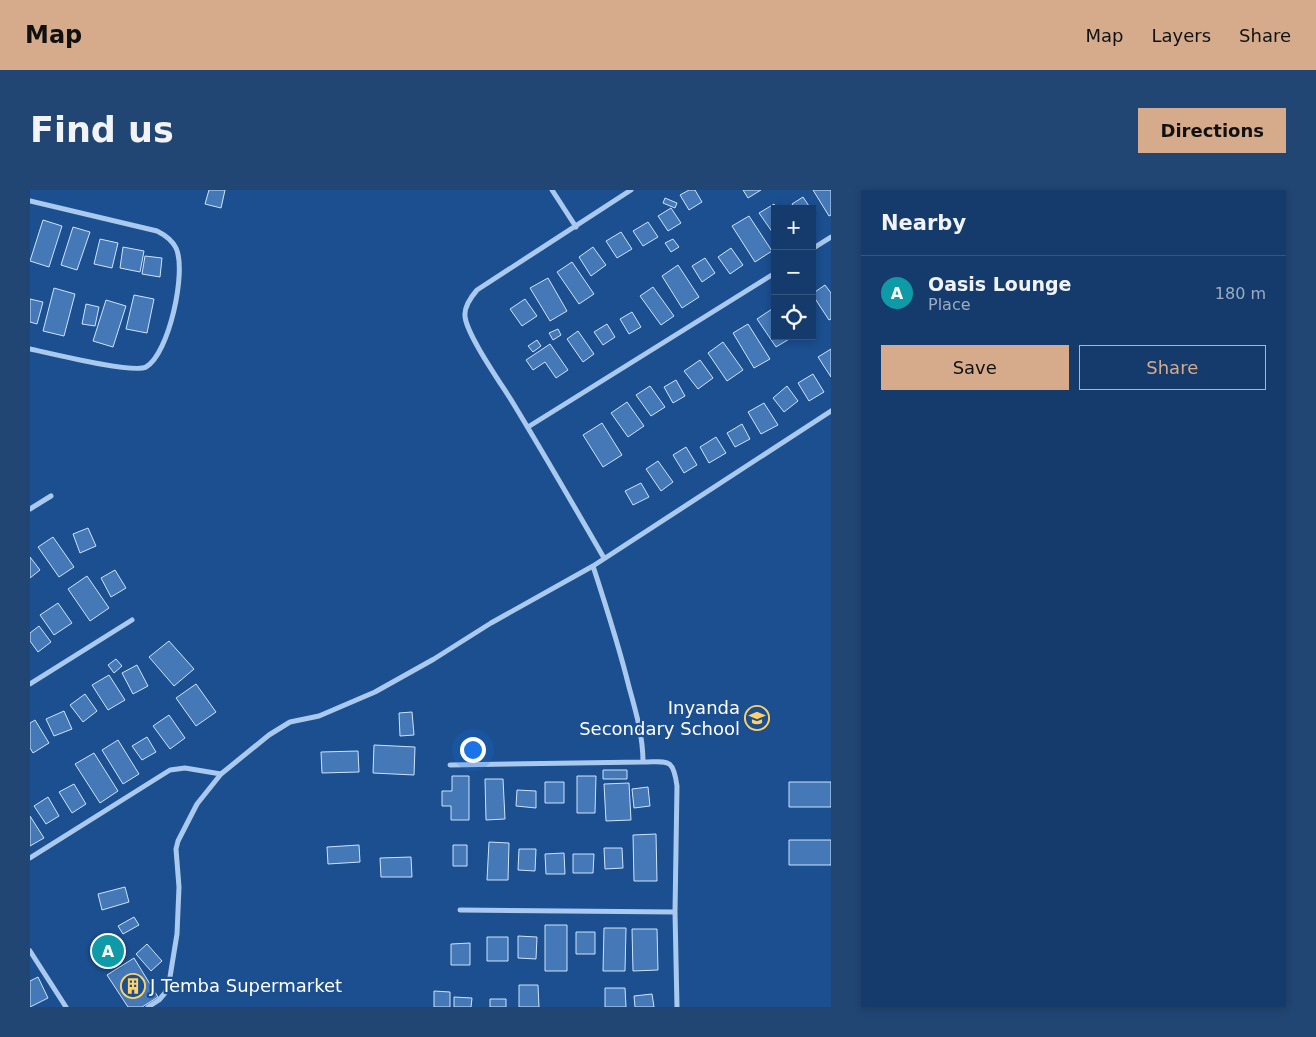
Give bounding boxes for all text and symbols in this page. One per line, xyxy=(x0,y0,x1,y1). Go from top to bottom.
text: Map xyxy=(25,21,82,49)
text: Map xyxy=(1085,25,1123,46)
text: Layers xyxy=(1151,25,1211,46)
text: Share xyxy=(1239,25,1291,46)
button: Directions xyxy=(1138,108,1286,153)
text: Find us xyxy=(30,110,174,150)
map controls xyxy=(771,205,816,340)
button: + xyxy=(771,205,816,250)
text: Nearby xyxy=(881,211,966,235)
button: − xyxy=(771,250,816,295)
text: Oasis Lounge xyxy=(928,273,1071,295)
text: A xyxy=(891,284,903,303)
text: 180 m xyxy=(1215,284,1266,303)
button: locate xyxy=(771,295,816,340)
text: Place xyxy=(928,295,971,314)
button: Save xyxy=(881,345,1069,390)
button: Share xyxy=(1079,345,1266,390)
place label: Inyanda Secondary School xyxy=(579,697,740,739)
school or university icon: Inyanda Secondary School xyxy=(744,705,770,731)
your location xyxy=(460,737,486,763)
pin: A xyxy=(92,932,124,970)
building icon: J Temba Supermarket xyxy=(120,973,146,999)
place label: J Temba Supermarket xyxy=(149,975,342,996)

